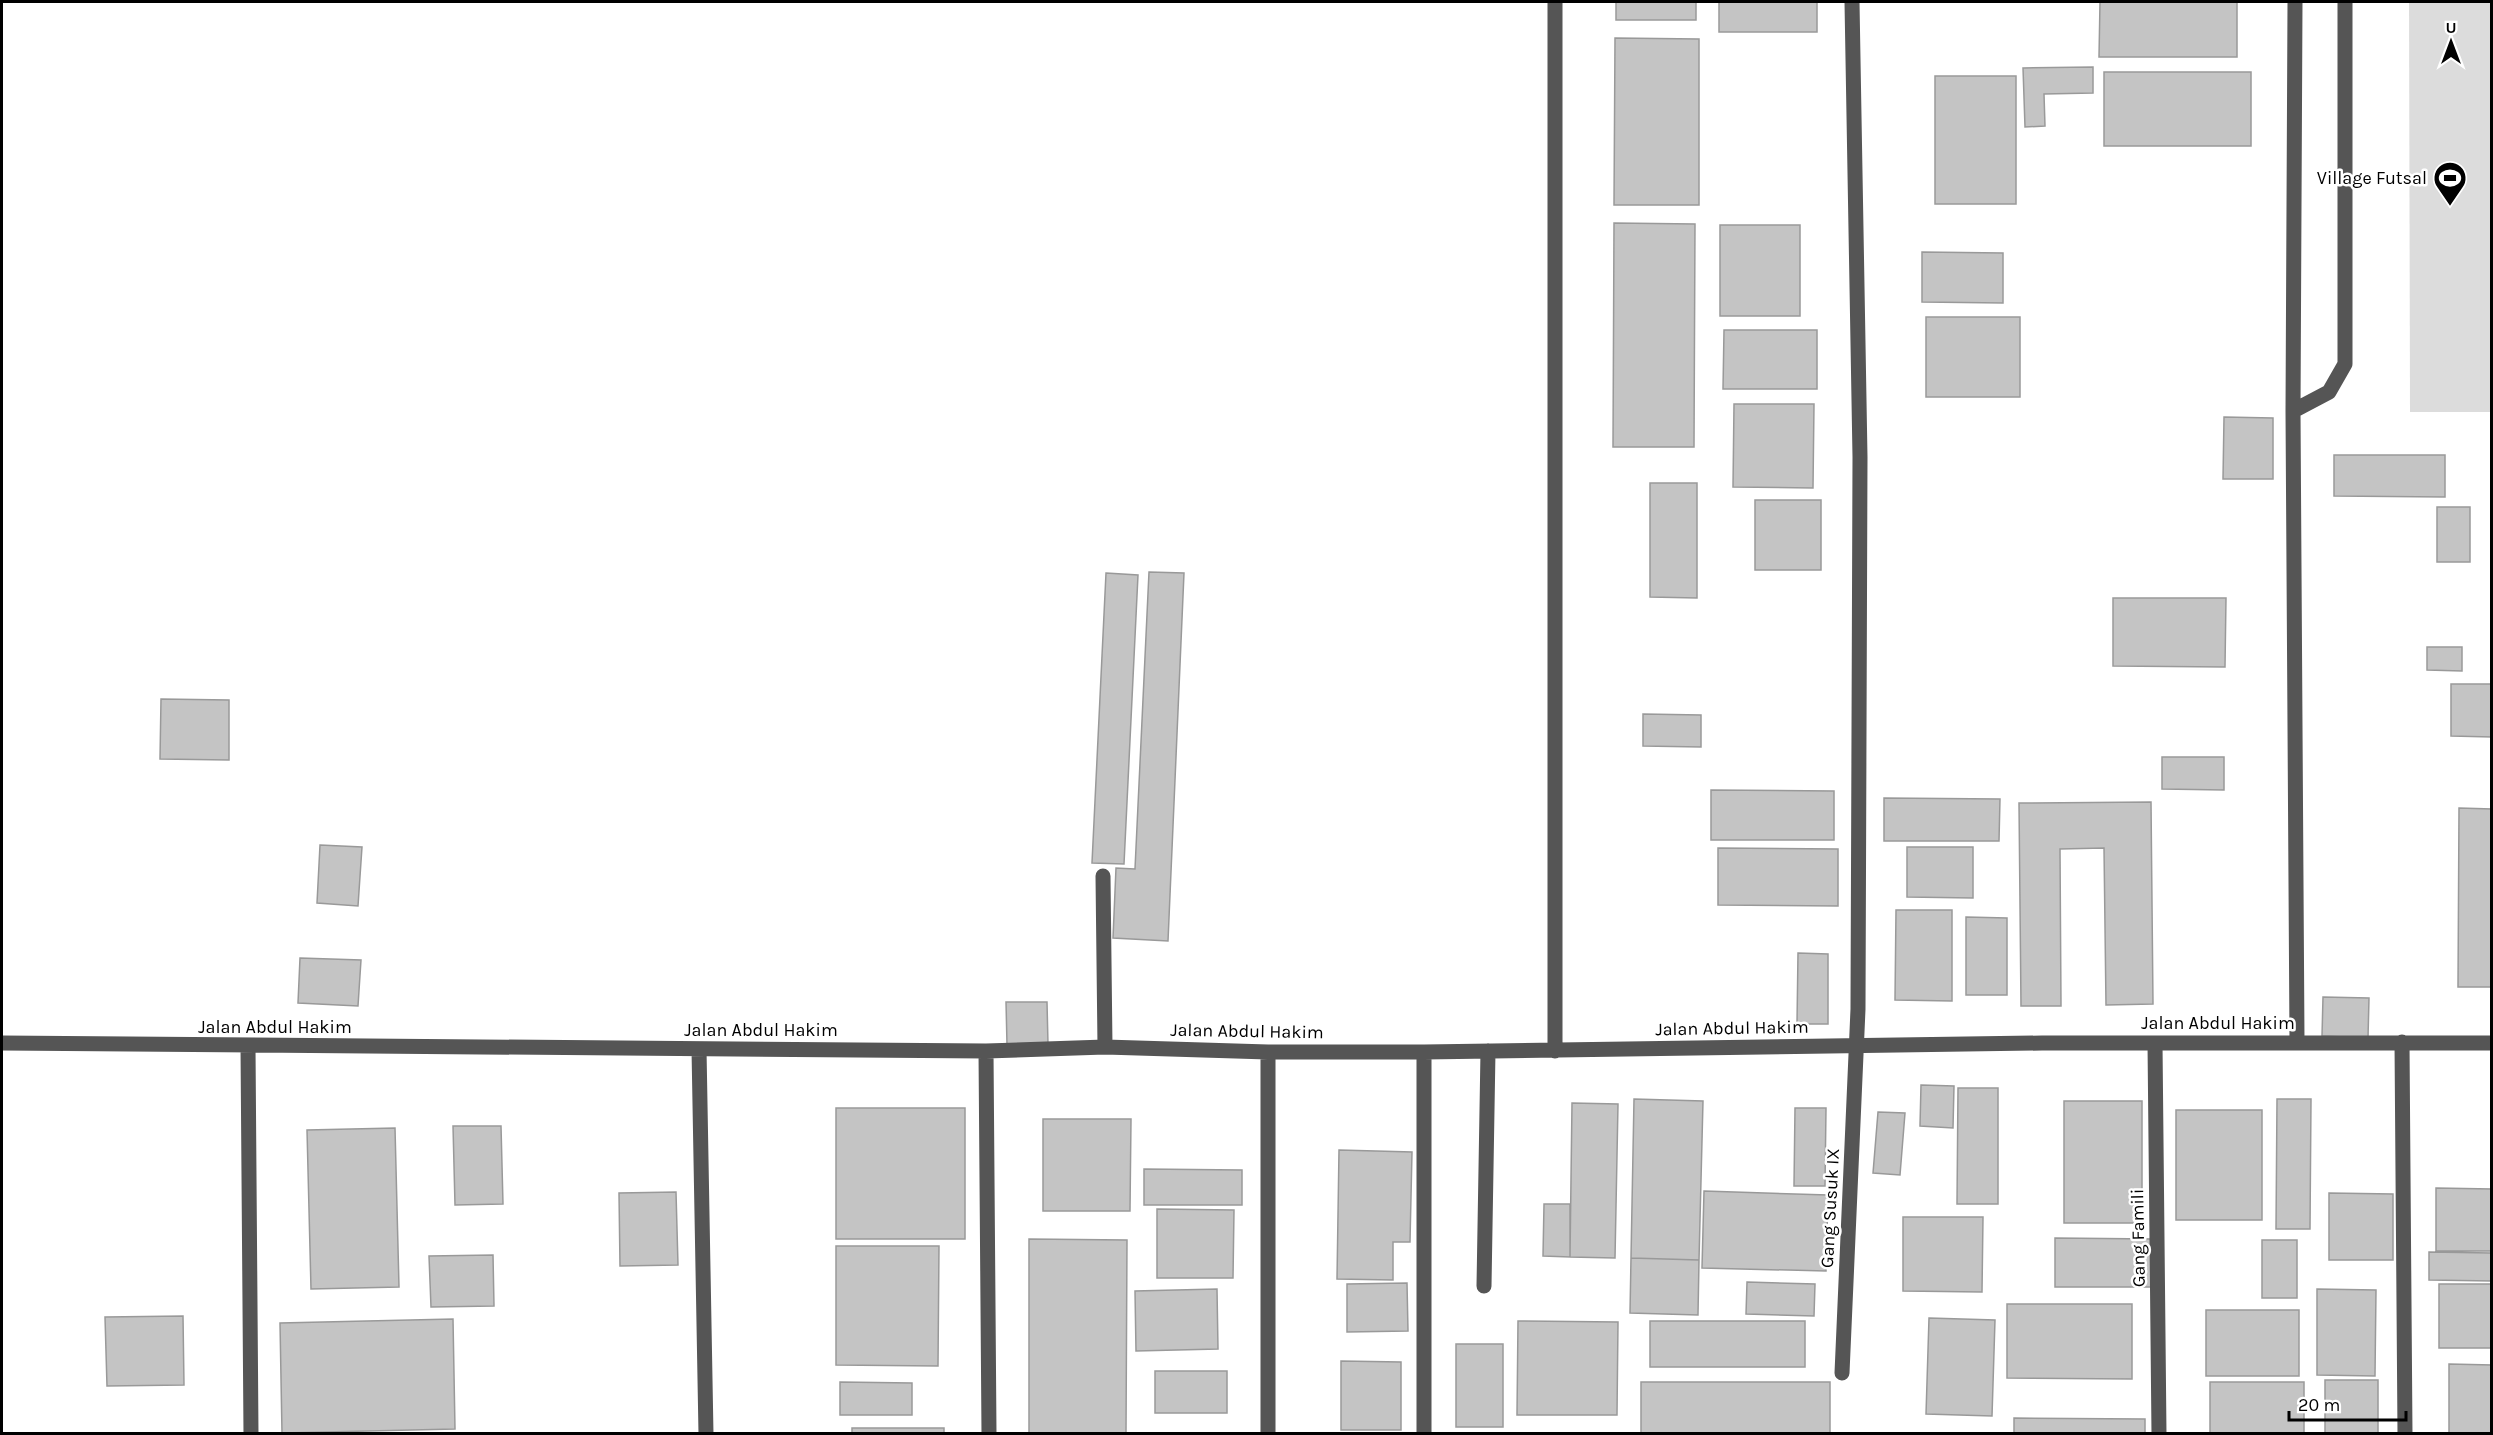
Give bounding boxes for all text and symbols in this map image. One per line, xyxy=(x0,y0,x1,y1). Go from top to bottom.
north arrow xyxy=(2421,12,2481,72)
text: U xyxy=(2445,18,2457,37)
sports icon: Village Futsal xyxy=(2432,160,2468,207)
place label: Village Futsal xyxy=(2317,167,2427,189)
street label: Jalan Abdul Hakim xyxy=(2141,1012,2295,1034)
street label: Jalan Abdul Hakim xyxy=(198,1016,352,1038)
street label: Jalan Abdul Hakim xyxy=(1655,1016,1809,1040)
street label: Jalan Abdul Hakim xyxy=(684,1019,838,1041)
street label: Jalan Abdul Hakim xyxy=(1170,1019,1324,1043)
street label: Gang Susuk IX xyxy=(1816,1148,1844,1268)
street label: Gang Famili xyxy=(2126,1189,2150,1287)
scale bar xyxy=(2289,1384,2406,1422)
text: 20 m xyxy=(2298,1394,2340,1416)

